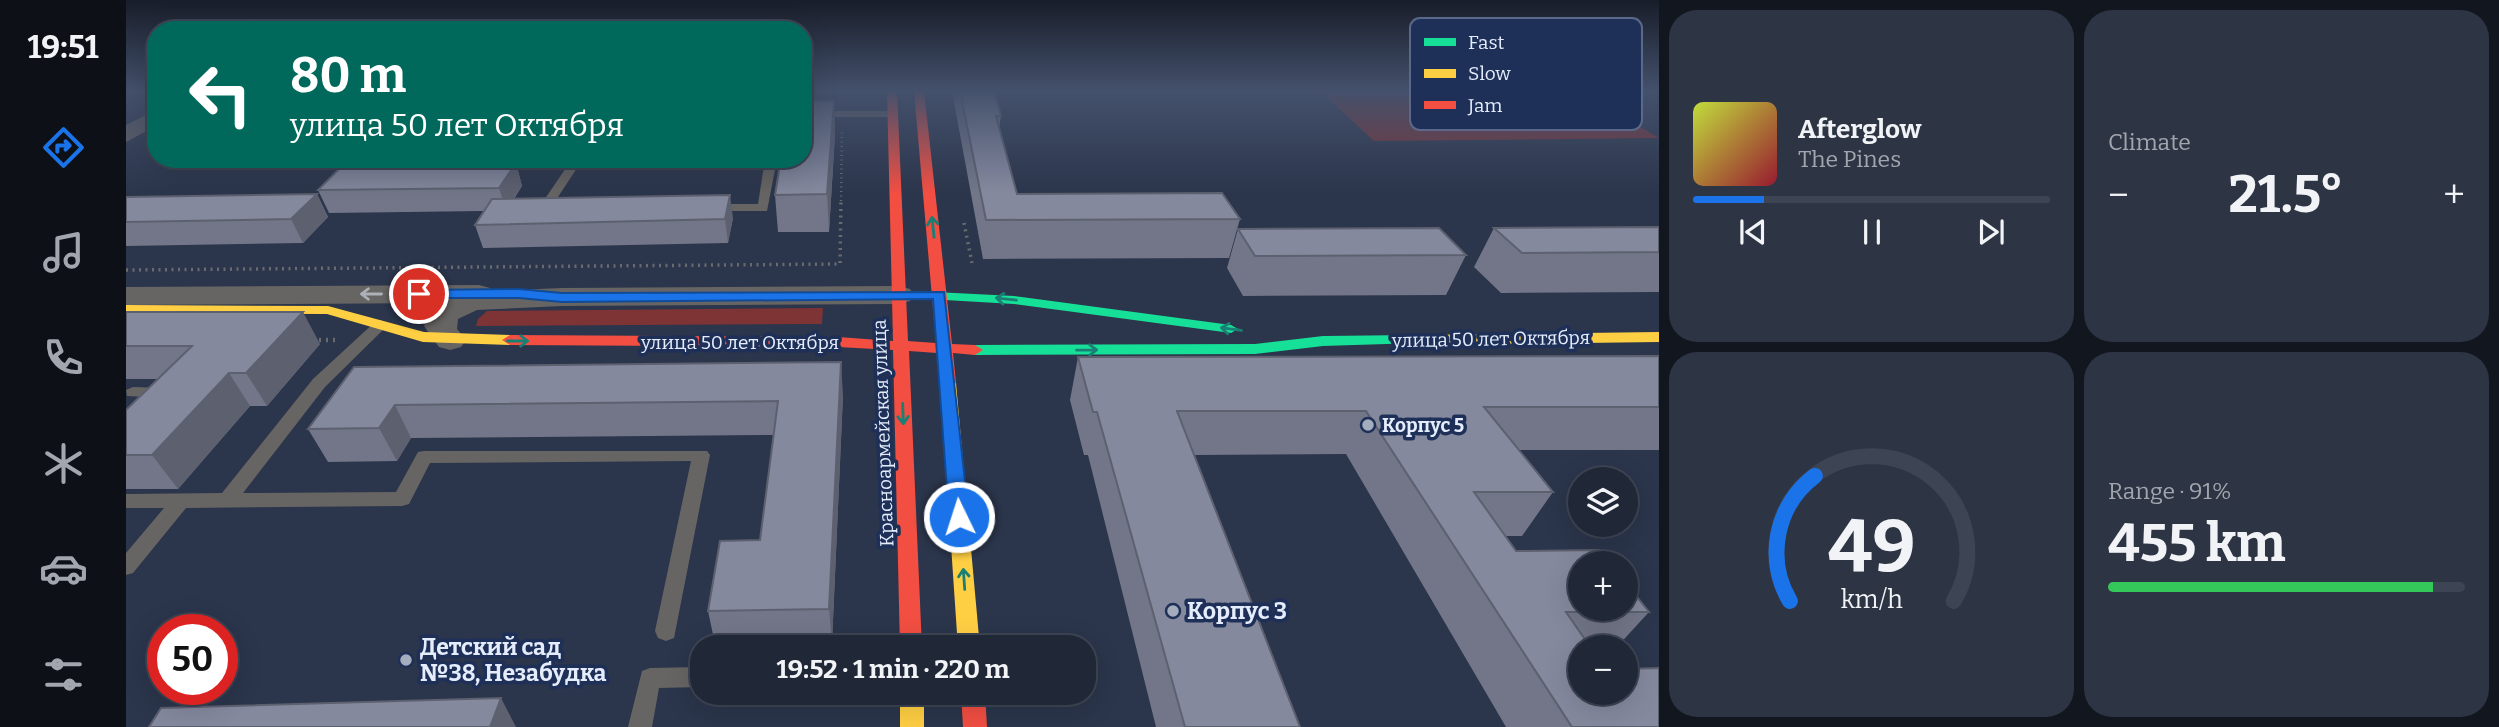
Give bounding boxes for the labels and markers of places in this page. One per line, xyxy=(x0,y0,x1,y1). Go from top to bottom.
pin xyxy=(389,264,449,324)
place label: Корпус 5 xyxy=(1382,414,1464,437)
marker: Корпус 5 xyxy=(1360,417,1376,433)
place label: Корпус 3 xyxy=(1187,597,1287,625)
marker: Корпус 3 xyxy=(1165,603,1181,619)
place label: Детский сад №38, Незабудка xyxy=(420,633,606,687)
marker: Детский сад №38, Незабудка xyxy=(398,652,414,668)

